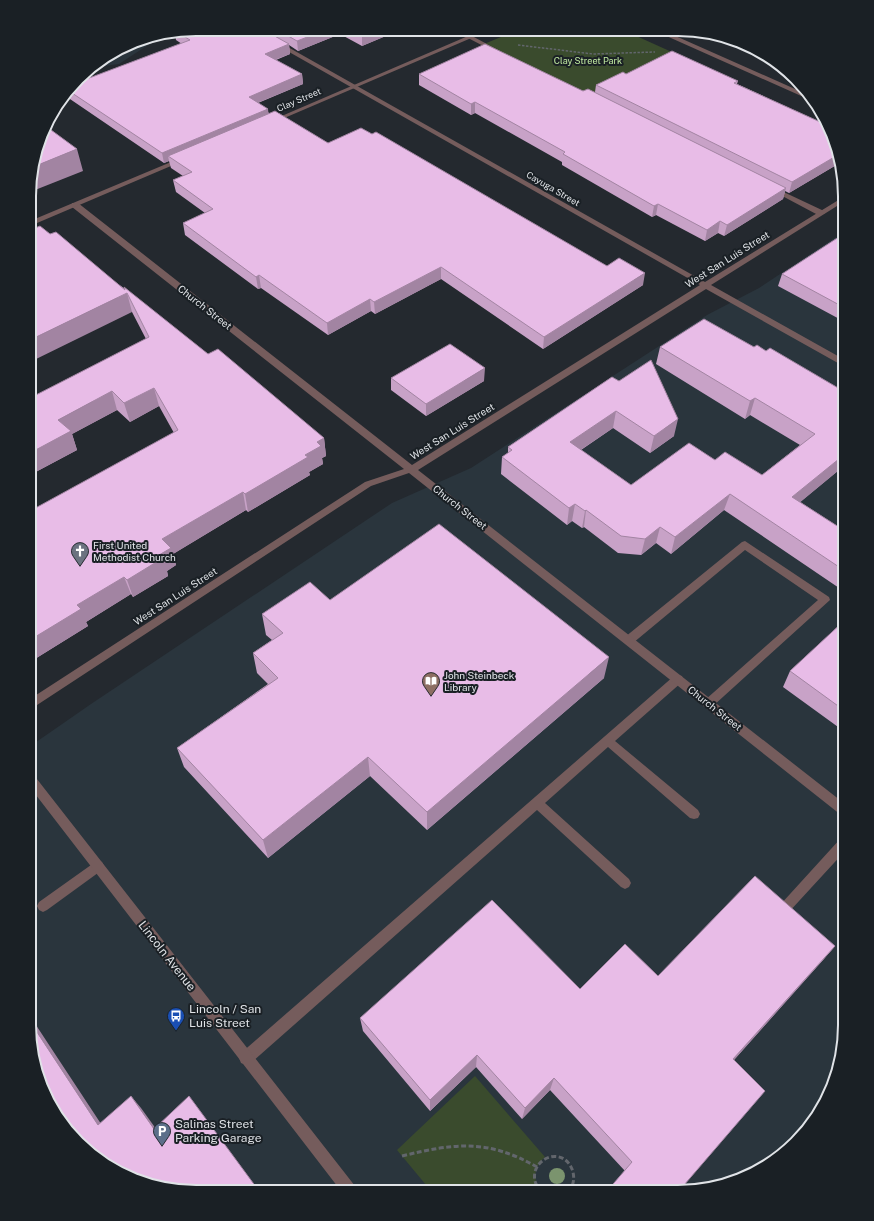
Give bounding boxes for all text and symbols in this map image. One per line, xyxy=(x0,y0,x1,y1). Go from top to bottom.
park label: Clay Street Park xyxy=(554,55,622,66)
street label: Clay Street xyxy=(275,85,323,114)
street label: Cayuga Street xyxy=(525,169,582,209)
street label: West San Luis Street xyxy=(683,228,771,290)
street label: Church Street xyxy=(176,282,234,332)
street label: West San Luis Street xyxy=(408,400,496,462)
street label: Church Street xyxy=(431,482,489,532)
place label: First United Methodist Church xyxy=(93,539,176,563)
church icon: First United Methodist Church xyxy=(70,541,90,566)
street label: West San Luis Street xyxy=(131,564,219,627)
place label: John Steinbeck Library xyxy=(444,669,515,693)
library icon: John Steinbeck Library xyxy=(421,671,441,696)
street label: Church Street xyxy=(686,683,744,733)
street label: Lincoln Avenue xyxy=(135,918,199,994)
place label: Lincoln / San Luis Street xyxy=(189,1002,261,1030)
bus stop icon: Lincoln / San Luis Street xyxy=(166,1006,186,1031)
place label: Salinas Street Parking Garage xyxy=(175,1117,262,1145)
parking icon: Salinas Street Parking Garage xyxy=(152,1121,172,1146)

